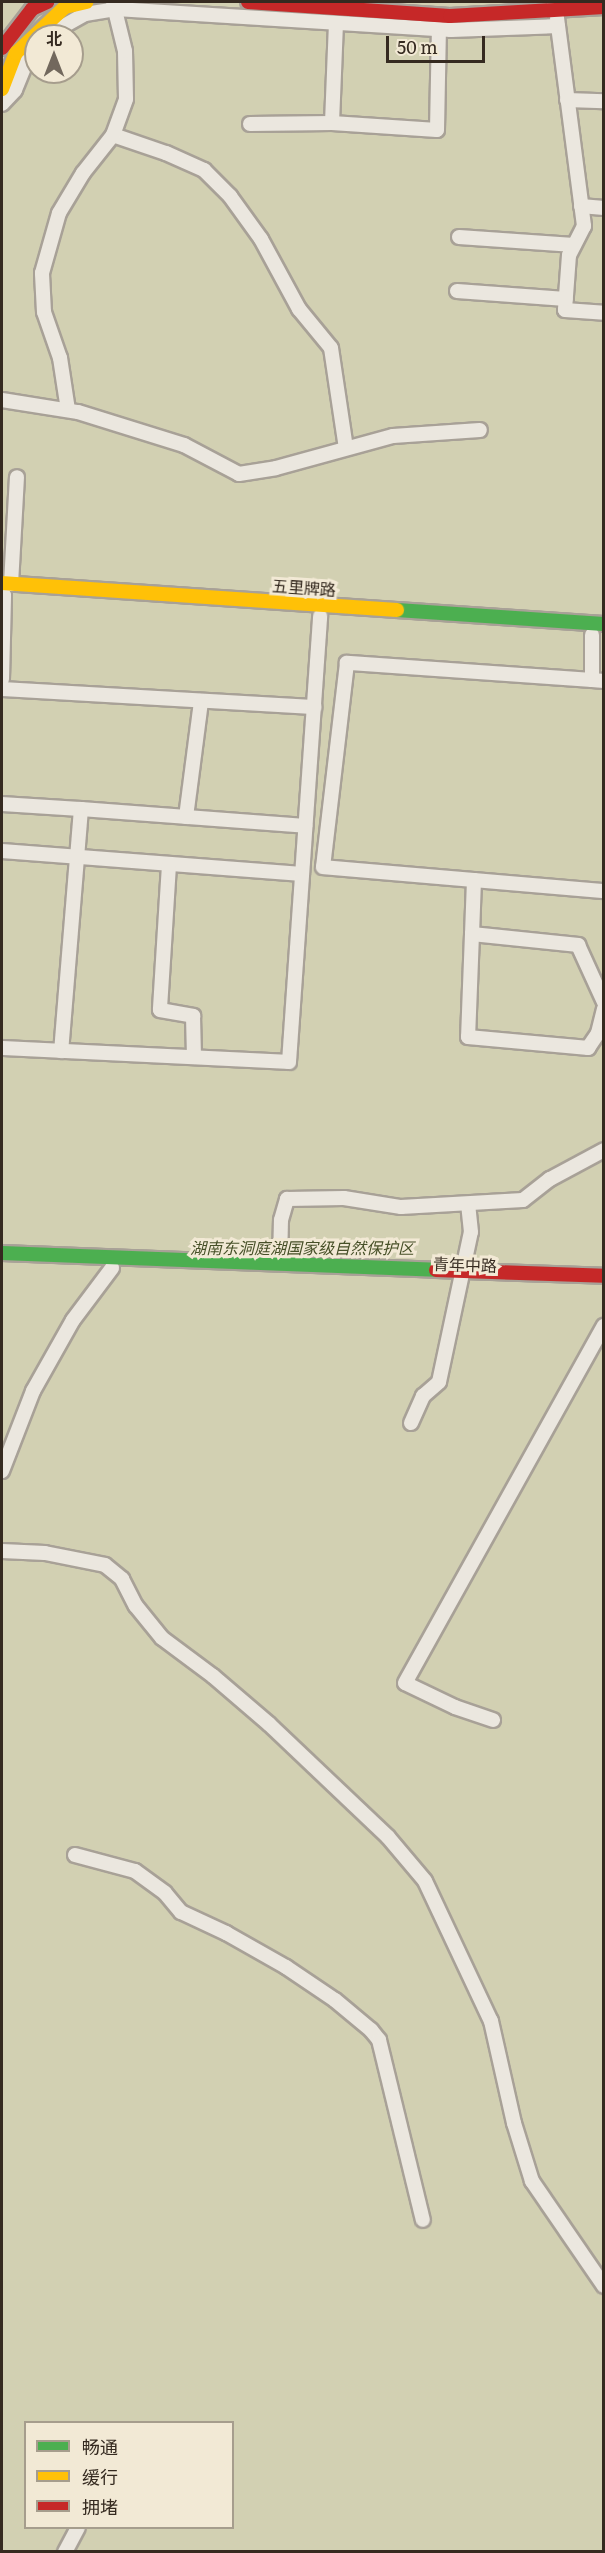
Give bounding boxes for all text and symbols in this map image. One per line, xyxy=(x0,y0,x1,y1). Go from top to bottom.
north arrow xyxy=(24,24,84,84)
scale bar xyxy=(389,24,488,62)
text: 北 xyxy=(46,26,62,50)
text: 50 m xyxy=(397,33,438,60)
street label: 五里牌路 xyxy=(271,575,337,599)
park label: 湖南东洞庭湖国家级自然保护区 xyxy=(190,1237,414,1257)
street label: 青年中路 xyxy=(433,1253,497,1275)
legend xyxy=(24,2421,234,2529)
text: 畅通 xyxy=(82,2433,118,2460)
text: 缓行 xyxy=(82,2463,118,2490)
text: 拥堵 xyxy=(82,2493,118,2520)

